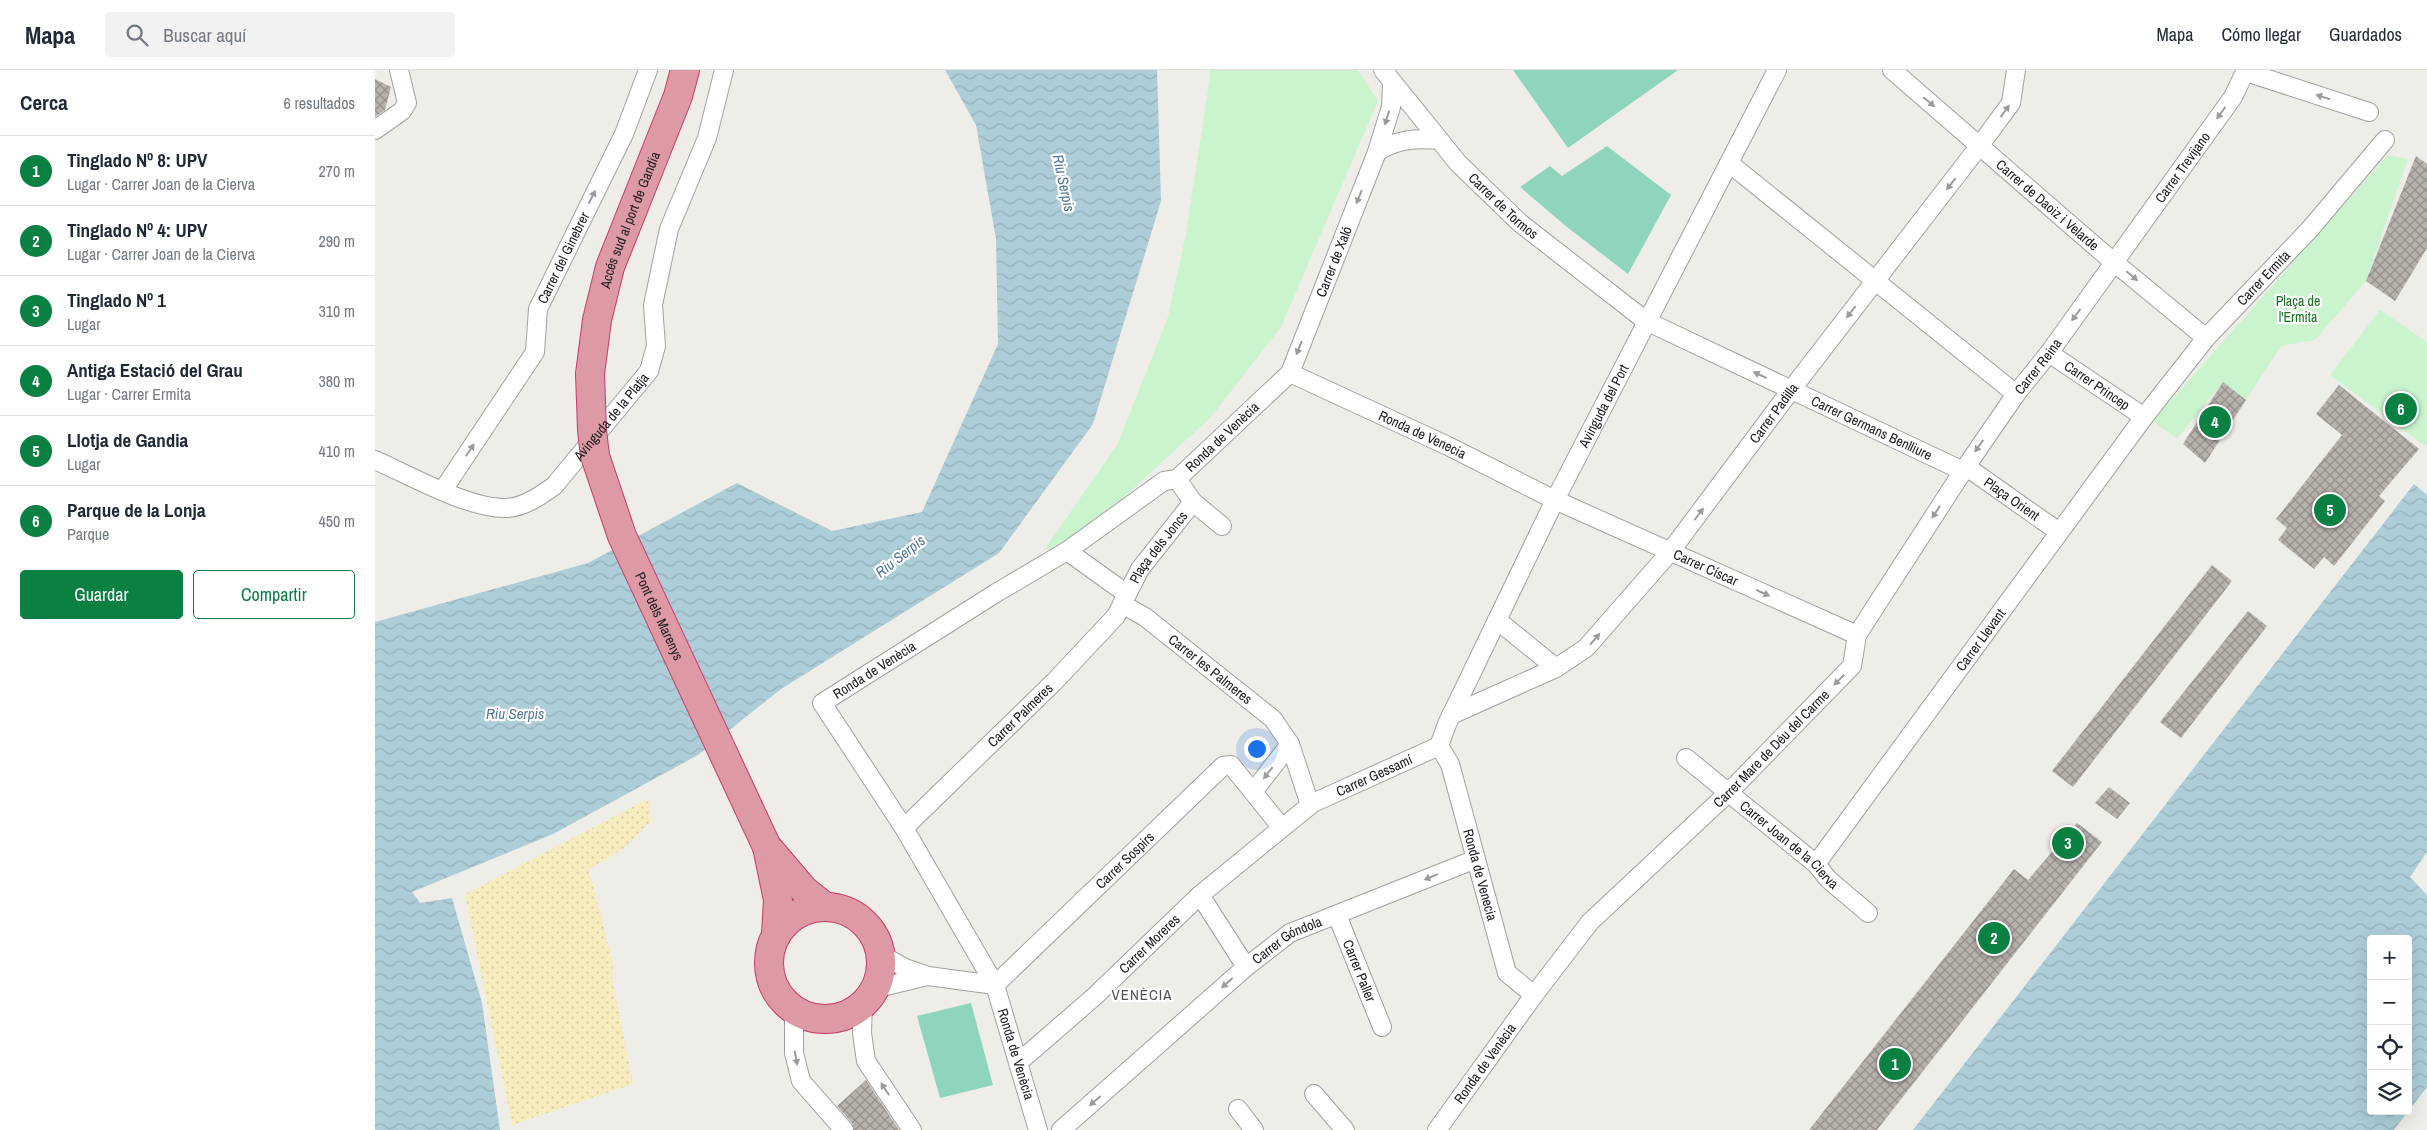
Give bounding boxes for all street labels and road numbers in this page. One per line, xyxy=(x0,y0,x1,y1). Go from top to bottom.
street label: Carrer Trevijano xyxy=(2151,128,2214,206)
street label: Accés sud al port de Gandia xyxy=(596,148,664,291)
street label: Carrer de Daoiz i Velarde xyxy=(1992,155,2103,254)
street label: Carrer de Tormos xyxy=(1465,169,1542,243)
street label: Carrer del Ginebrer xyxy=(533,209,593,307)
street label: Carrer de Xaló xyxy=(1312,224,1356,300)
street label: Carrer Ermita xyxy=(2233,246,2294,309)
street label: Carrer Reina xyxy=(2010,334,2066,398)
street label: Carrer Princep xyxy=(2061,357,2133,414)
street label: Avinguda del Port xyxy=(1574,361,1633,451)
street label: Avinguda de la Platja xyxy=(569,369,653,465)
street label: Carrer Padilla xyxy=(1745,379,1803,447)
street label: Carrer Germans Benlliure xyxy=(1808,391,1935,464)
street label: Ronda de Venècia xyxy=(1181,397,1263,476)
street label: Ronda de Venecia xyxy=(1376,406,1470,463)
street label: Plaça Orient xyxy=(1980,473,2043,524)
street label: Plaça dels Joncs xyxy=(1125,507,1192,586)
street label: Carrer Císcar xyxy=(1671,545,1741,590)
street label: Pont dels Marenys xyxy=(631,569,688,663)
street label: Carrer Llevant xyxy=(1952,605,2009,675)
street label: Carrer les Palmeres xyxy=(1165,630,1256,708)
street label: Ronda de Venècia xyxy=(829,637,920,703)
street label: Carrer Palmeres xyxy=(984,679,1057,751)
street label: Carrer Mare de Déu del Carme xyxy=(1709,686,1833,811)
street label: Carrer Gessamí xyxy=(1333,750,1416,800)
street label: Carrer Joan de la Cierva xyxy=(1736,797,1843,893)
street label: Ronda de Venecia xyxy=(1459,827,1502,923)
street label: Carrer Sospirs xyxy=(1092,828,1158,893)
street label: Carrer Moreres xyxy=(1115,910,1184,977)
street label: Carrer Góndola xyxy=(1248,912,1325,968)
street label: Carrer Paller xyxy=(1339,937,1380,1004)
street label: Ronda de Venècia xyxy=(994,1006,1039,1102)
street label: Ronda de Venècia xyxy=(1450,1019,1520,1107)

